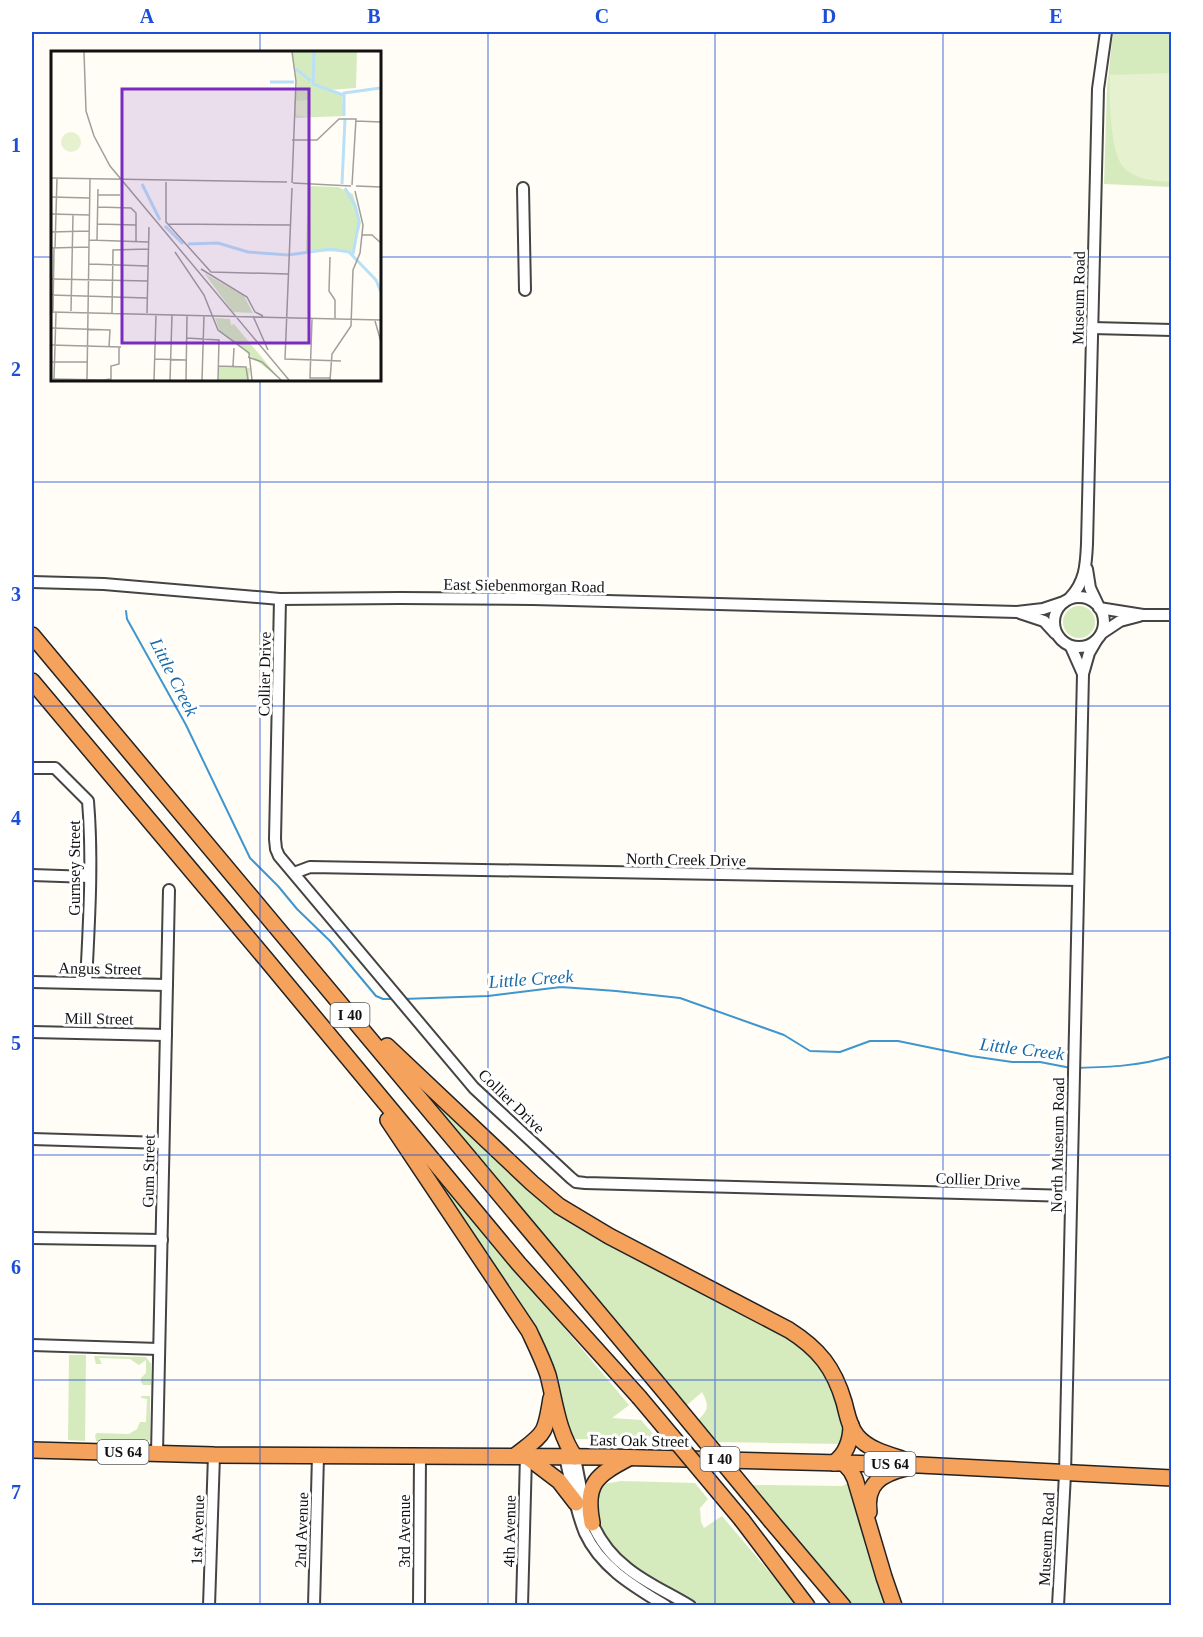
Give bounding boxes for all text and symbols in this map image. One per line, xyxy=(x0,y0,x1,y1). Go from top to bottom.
text: A xyxy=(140,5,155,27)
text: B xyxy=(367,5,381,27)
text: C xyxy=(595,5,609,27)
text: D xyxy=(822,5,836,27)
text: E xyxy=(1049,5,1063,27)
inset map xyxy=(51,51,381,381)
text: 1 xyxy=(11,134,21,156)
street label: Museum Road xyxy=(1069,251,1088,345)
text: 2 xyxy=(11,358,21,380)
street label: East Siebenmorgan Road xyxy=(443,576,605,596)
text: 3 xyxy=(11,583,21,605)
street label: Collier Drive xyxy=(255,631,274,717)
water label: Little Creek xyxy=(145,634,203,720)
text: 4 xyxy=(11,807,21,829)
street label: Gurnsey Street xyxy=(66,820,84,916)
street label: North Creek Drive xyxy=(626,850,746,869)
street label: Angus Street xyxy=(58,959,142,979)
water label: Little Creek xyxy=(487,966,575,992)
road number: I 40 xyxy=(330,1003,370,1027)
street label: Mill Street xyxy=(64,1009,134,1028)
text: 5 xyxy=(11,1032,21,1054)
water label: Little Creek xyxy=(978,1034,1066,1064)
street label: Collier Drive xyxy=(475,1066,548,1137)
street label: North Museum Road xyxy=(1048,1077,1067,1213)
street label: Gum Street xyxy=(139,1134,158,1208)
street label: Collier Drive xyxy=(935,1170,1021,1189)
text: 6 xyxy=(11,1256,21,1278)
street label: East Oak Street xyxy=(589,1431,689,1450)
road number: US 64 xyxy=(98,1440,148,1464)
road number: I 40 xyxy=(700,1447,740,1471)
road number: US 64 xyxy=(864,1452,916,1476)
text: 7 xyxy=(11,1481,21,1503)
street label: 2nd Avenue xyxy=(292,1492,311,1568)
street label: Museum Road xyxy=(1036,1492,1057,1586)
street label: 3rd Avenue xyxy=(396,1494,413,1568)
street label: 1st Avenue xyxy=(188,1495,207,1565)
street label: 4th Avenue xyxy=(500,1495,519,1567)

